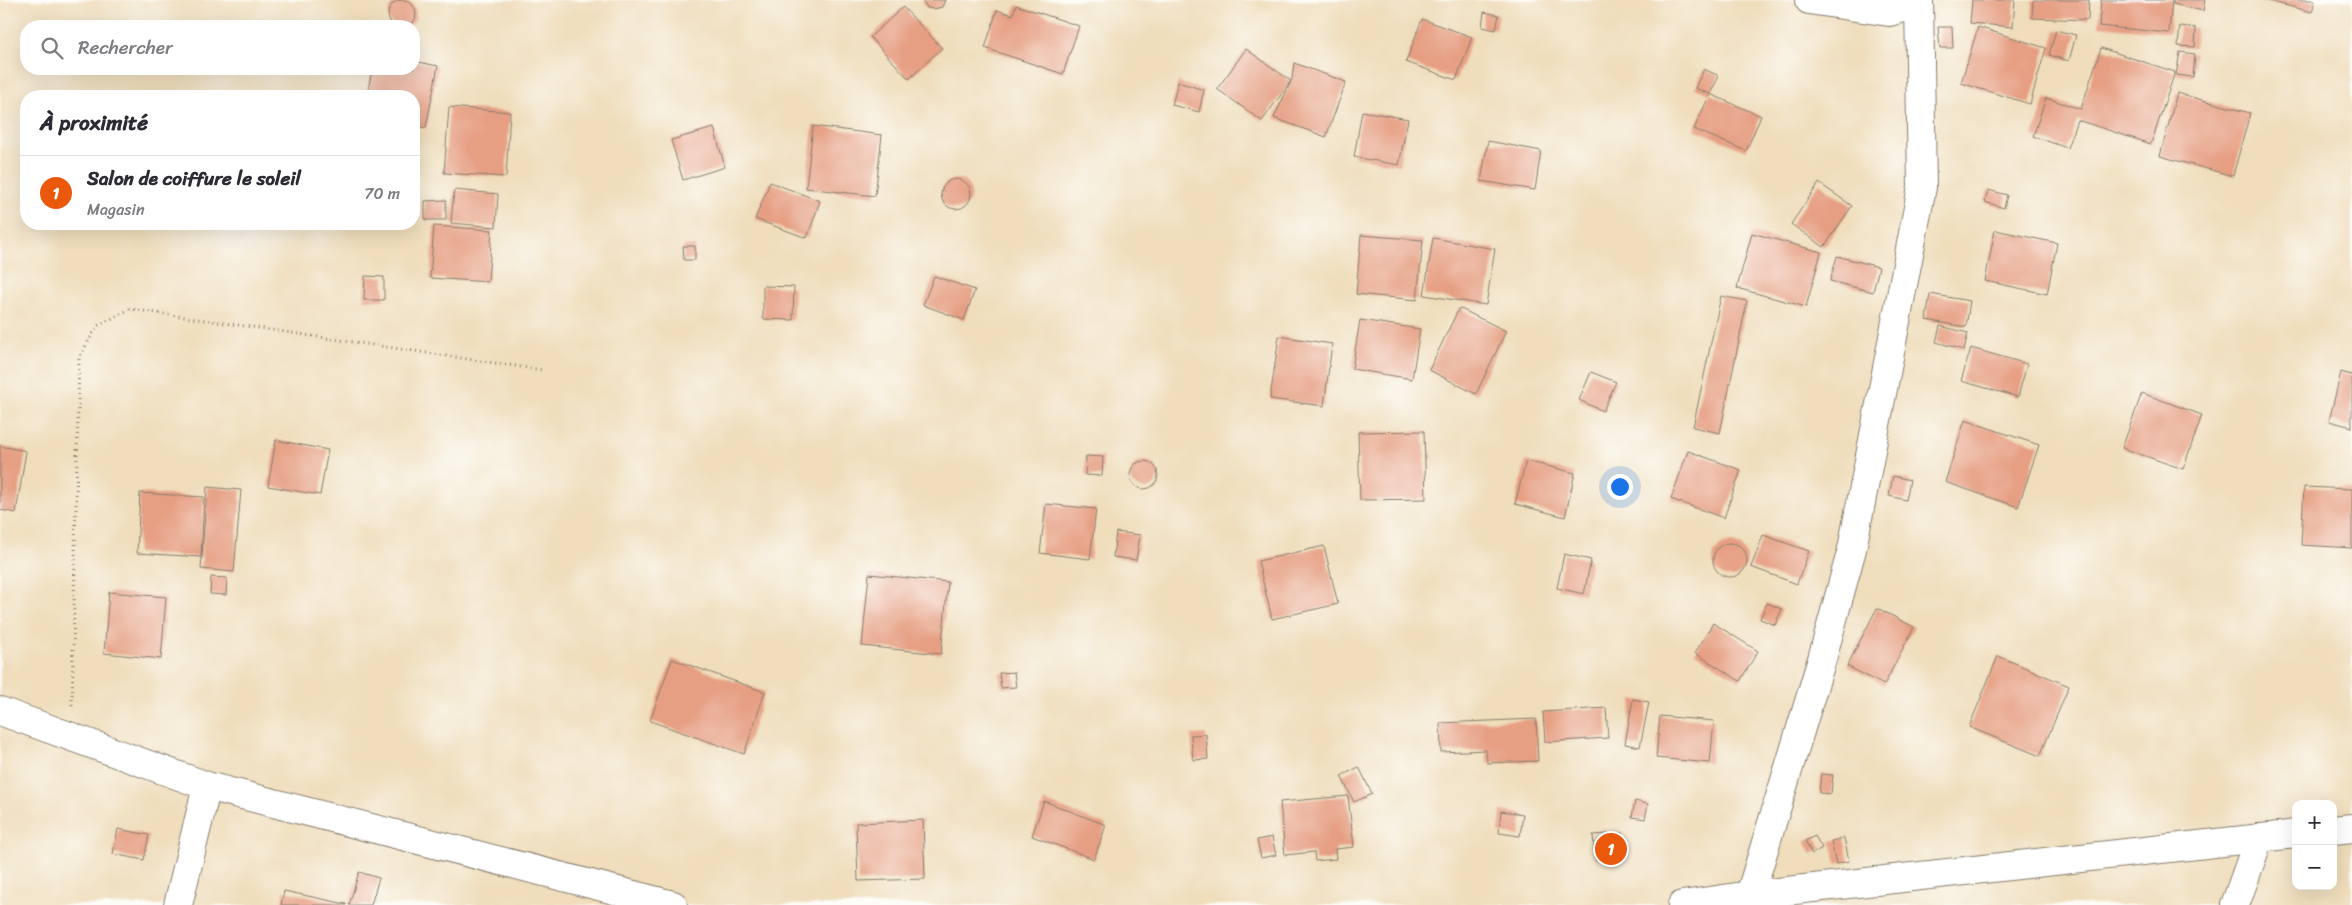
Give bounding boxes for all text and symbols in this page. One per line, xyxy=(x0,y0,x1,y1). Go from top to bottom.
search box xyxy=(20,20,420,75)
text: Rechercher xyxy=(78,31,173,64)
icon: search xyxy=(38,34,66,62)
text: À proximité xyxy=(40,104,148,142)
text: Salon de coiffure le soleil xyxy=(87,162,301,195)
text: 1 xyxy=(53,179,59,208)
text: 70 m xyxy=(364,179,400,208)
text: Magasin xyxy=(87,195,145,224)
your location xyxy=(1607,474,1633,500)
map controls xyxy=(2292,800,2337,890)
button: + xyxy=(2292,800,2337,845)
pin: 1 xyxy=(1595,830,1627,868)
button: − xyxy=(2292,845,2337,890)

